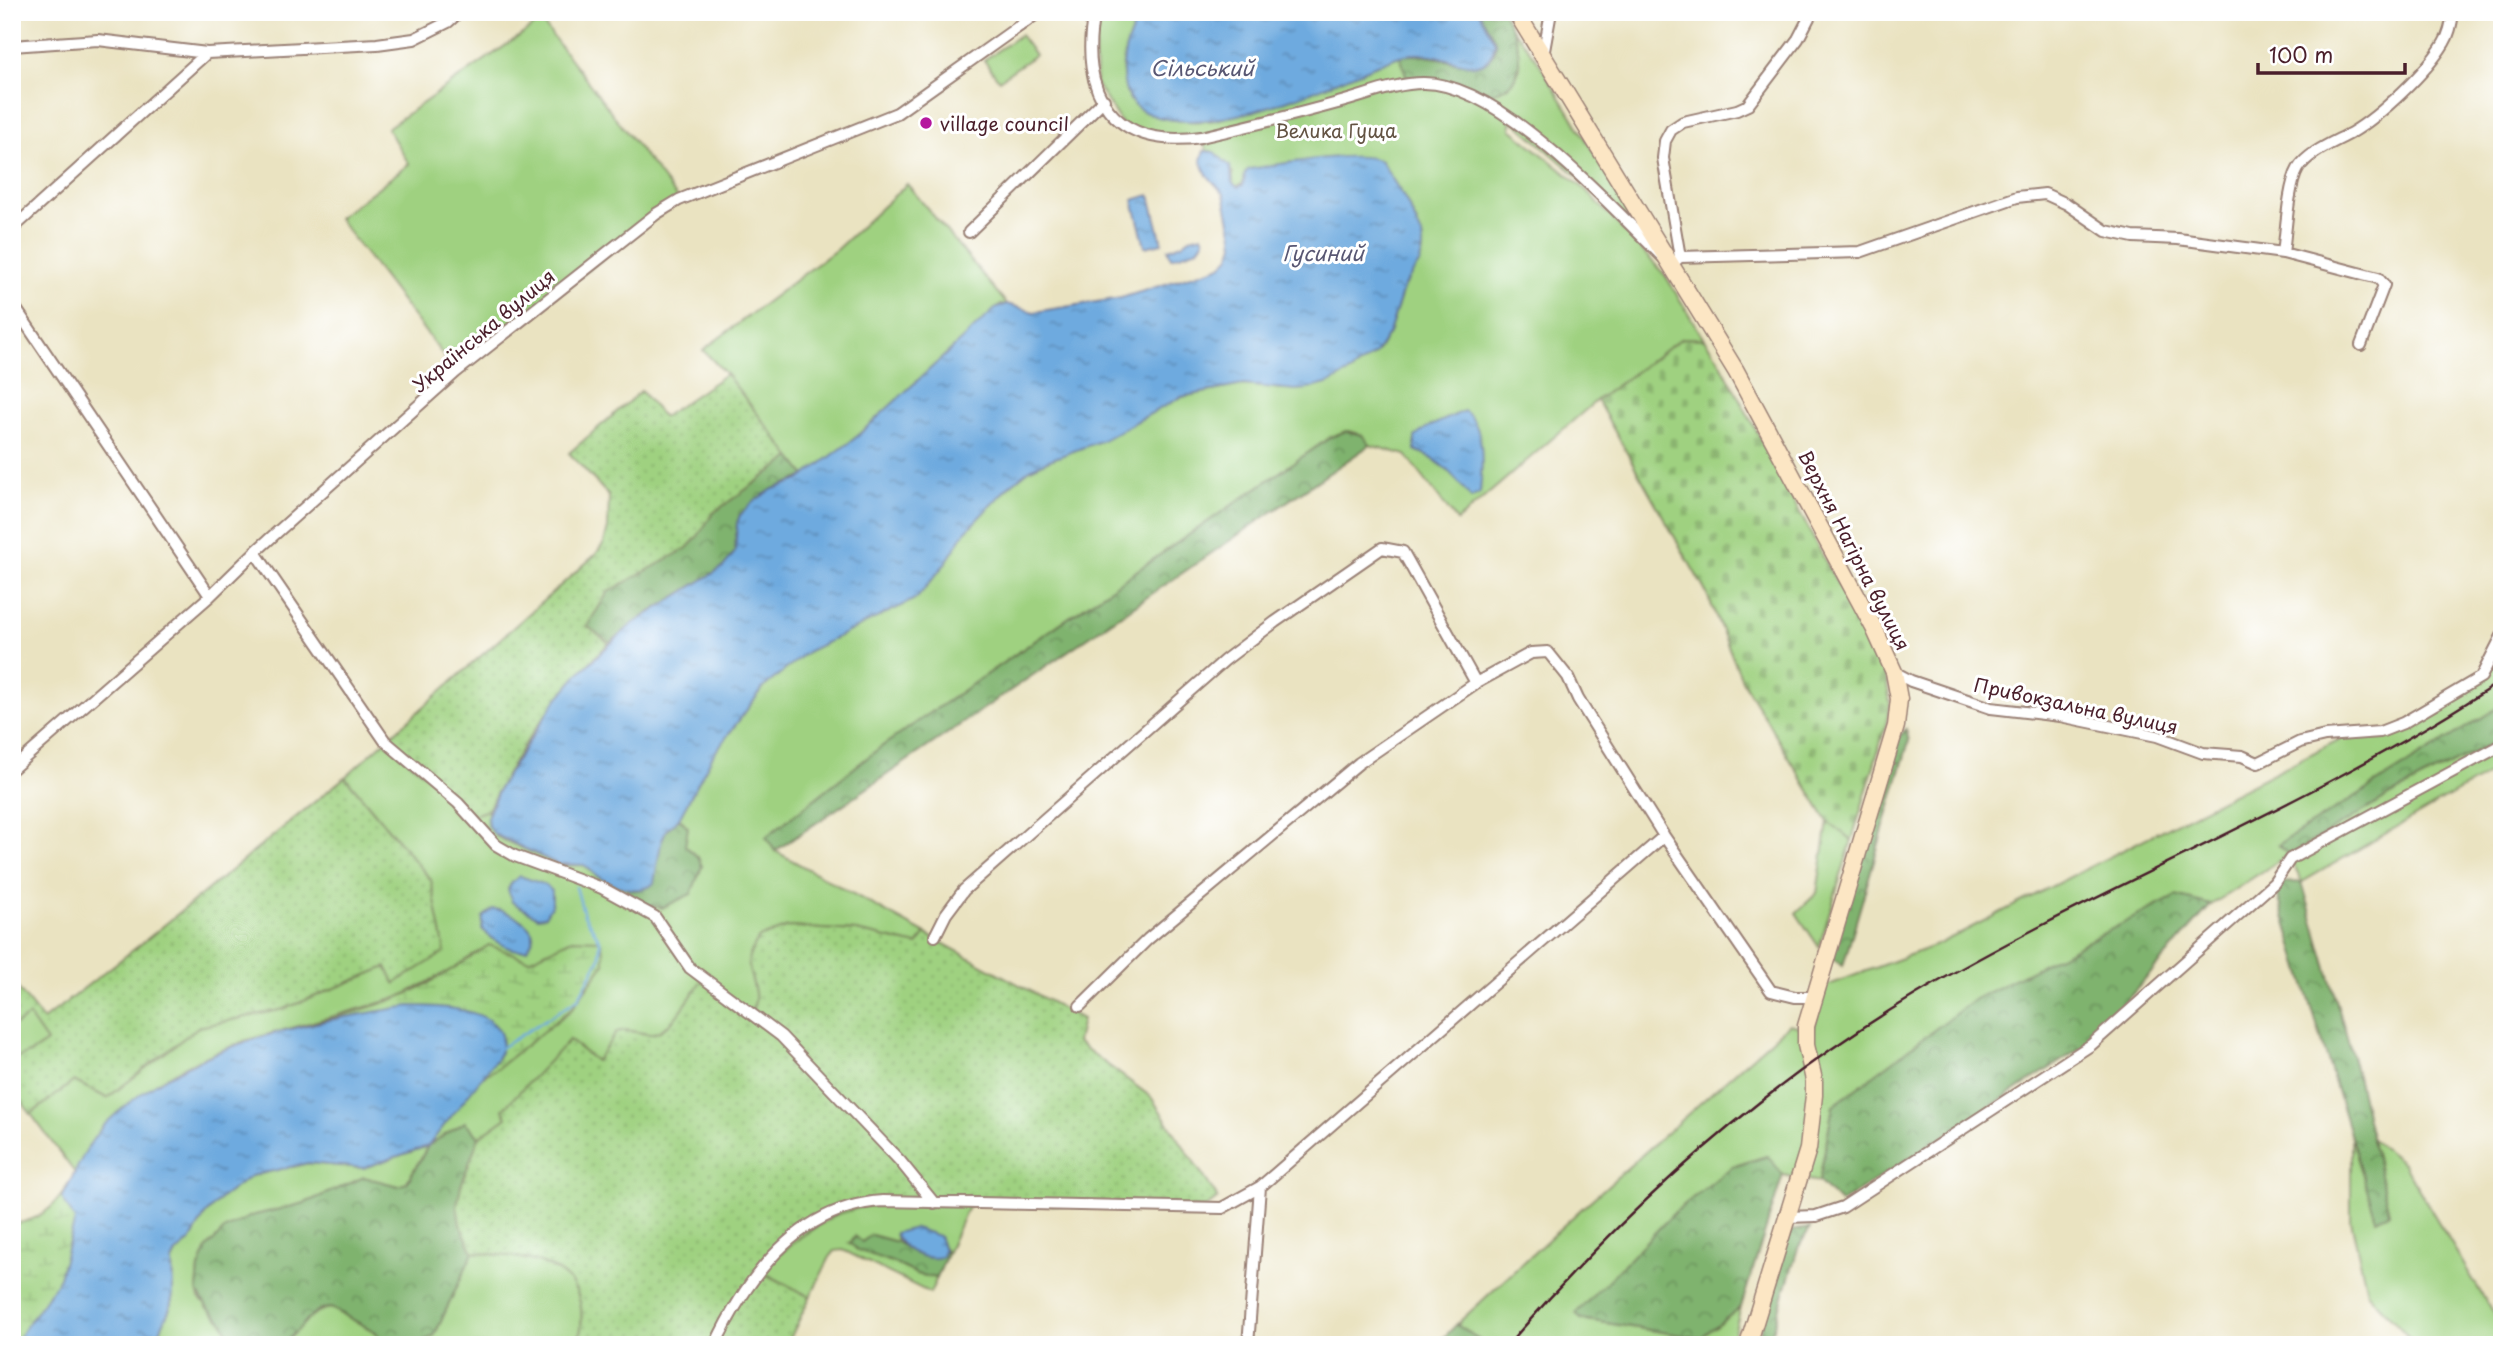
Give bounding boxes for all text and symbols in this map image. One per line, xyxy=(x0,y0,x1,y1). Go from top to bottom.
scale bar xyxy=(2258,32,2406,76)
text: 100 m xyxy=(2269,38,2333,70)
water label: Сільський xyxy=(1150,51,1256,83)
place label: village council xyxy=(940,109,1069,137)
marker: village council xyxy=(918,115,934,131)
park label: Велика Гуща xyxy=(1275,116,1397,144)
water label: Гусиний xyxy=(1282,236,1366,268)
street label: Українська вулиця xyxy=(406,262,560,398)
street label: Верхня Нагірна вулиця xyxy=(1792,445,1918,655)
street label: Привокзальна вулиця xyxy=(1971,670,2181,740)

